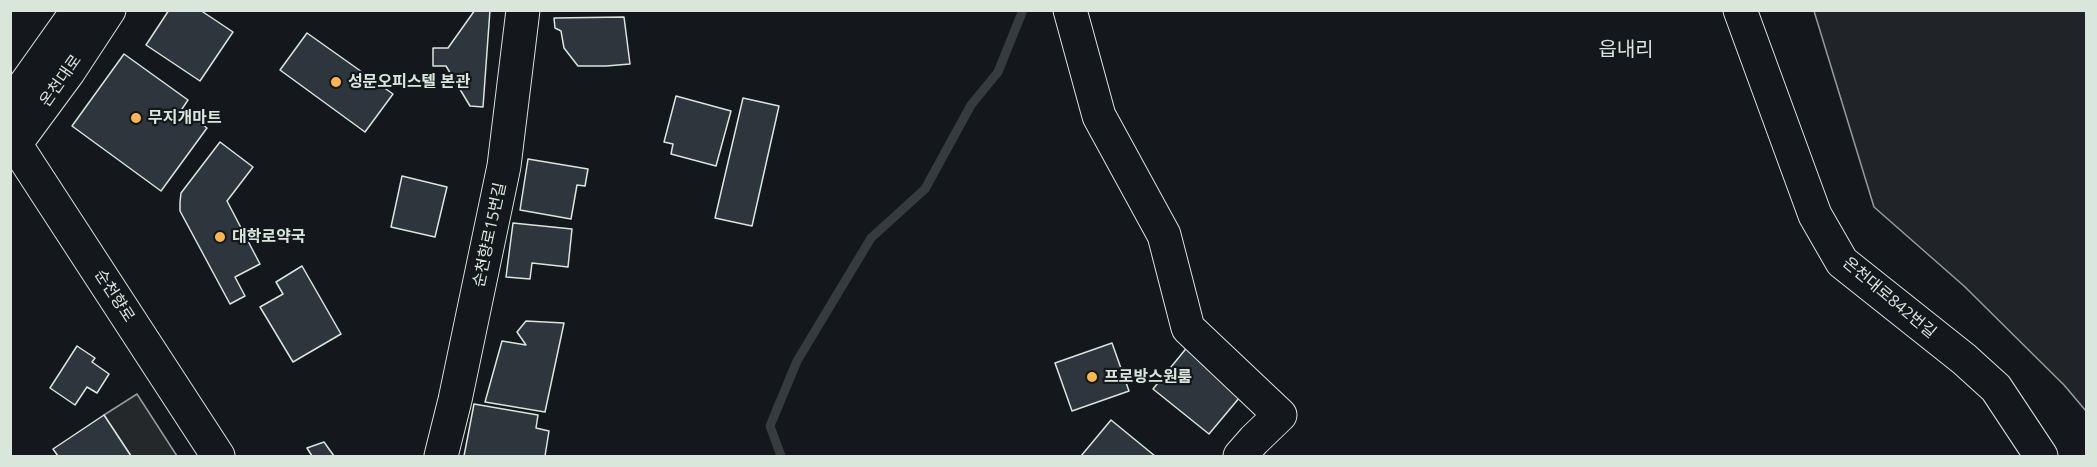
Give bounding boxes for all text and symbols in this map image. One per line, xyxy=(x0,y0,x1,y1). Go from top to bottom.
district label: 읍내리 xyxy=(1598,38,1654,62)
street label: 온천대로 xyxy=(36,51,86,111)
place label: 성문오피스텔 본관 xyxy=(348,72,470,92)
marker: 성문오피스텔 본관 xyxy=(329,75,343,89)
place label: 무지개마트 xyxy=(148,108,222,128)
marker: 무지개마트 xyxy=(129,111,143,125)
street label: 순천향로15번길 xyxy=(470,181,510,289)
place label: 대학로약국 xyxy=(232,227,306,247)
marker: 대학로약국 xyxy=(213,230,227,244)
street label: 온천대로842번길 xyxy=(1838,253,1940,343)
street label: 순천향로 xyxy=(90,266,138,326)
place label: 프로방스원룸 xyxy=(1104,367,1192,387)
marker: 프로방스원룸 xyxy=(1085,370,1099,384)

